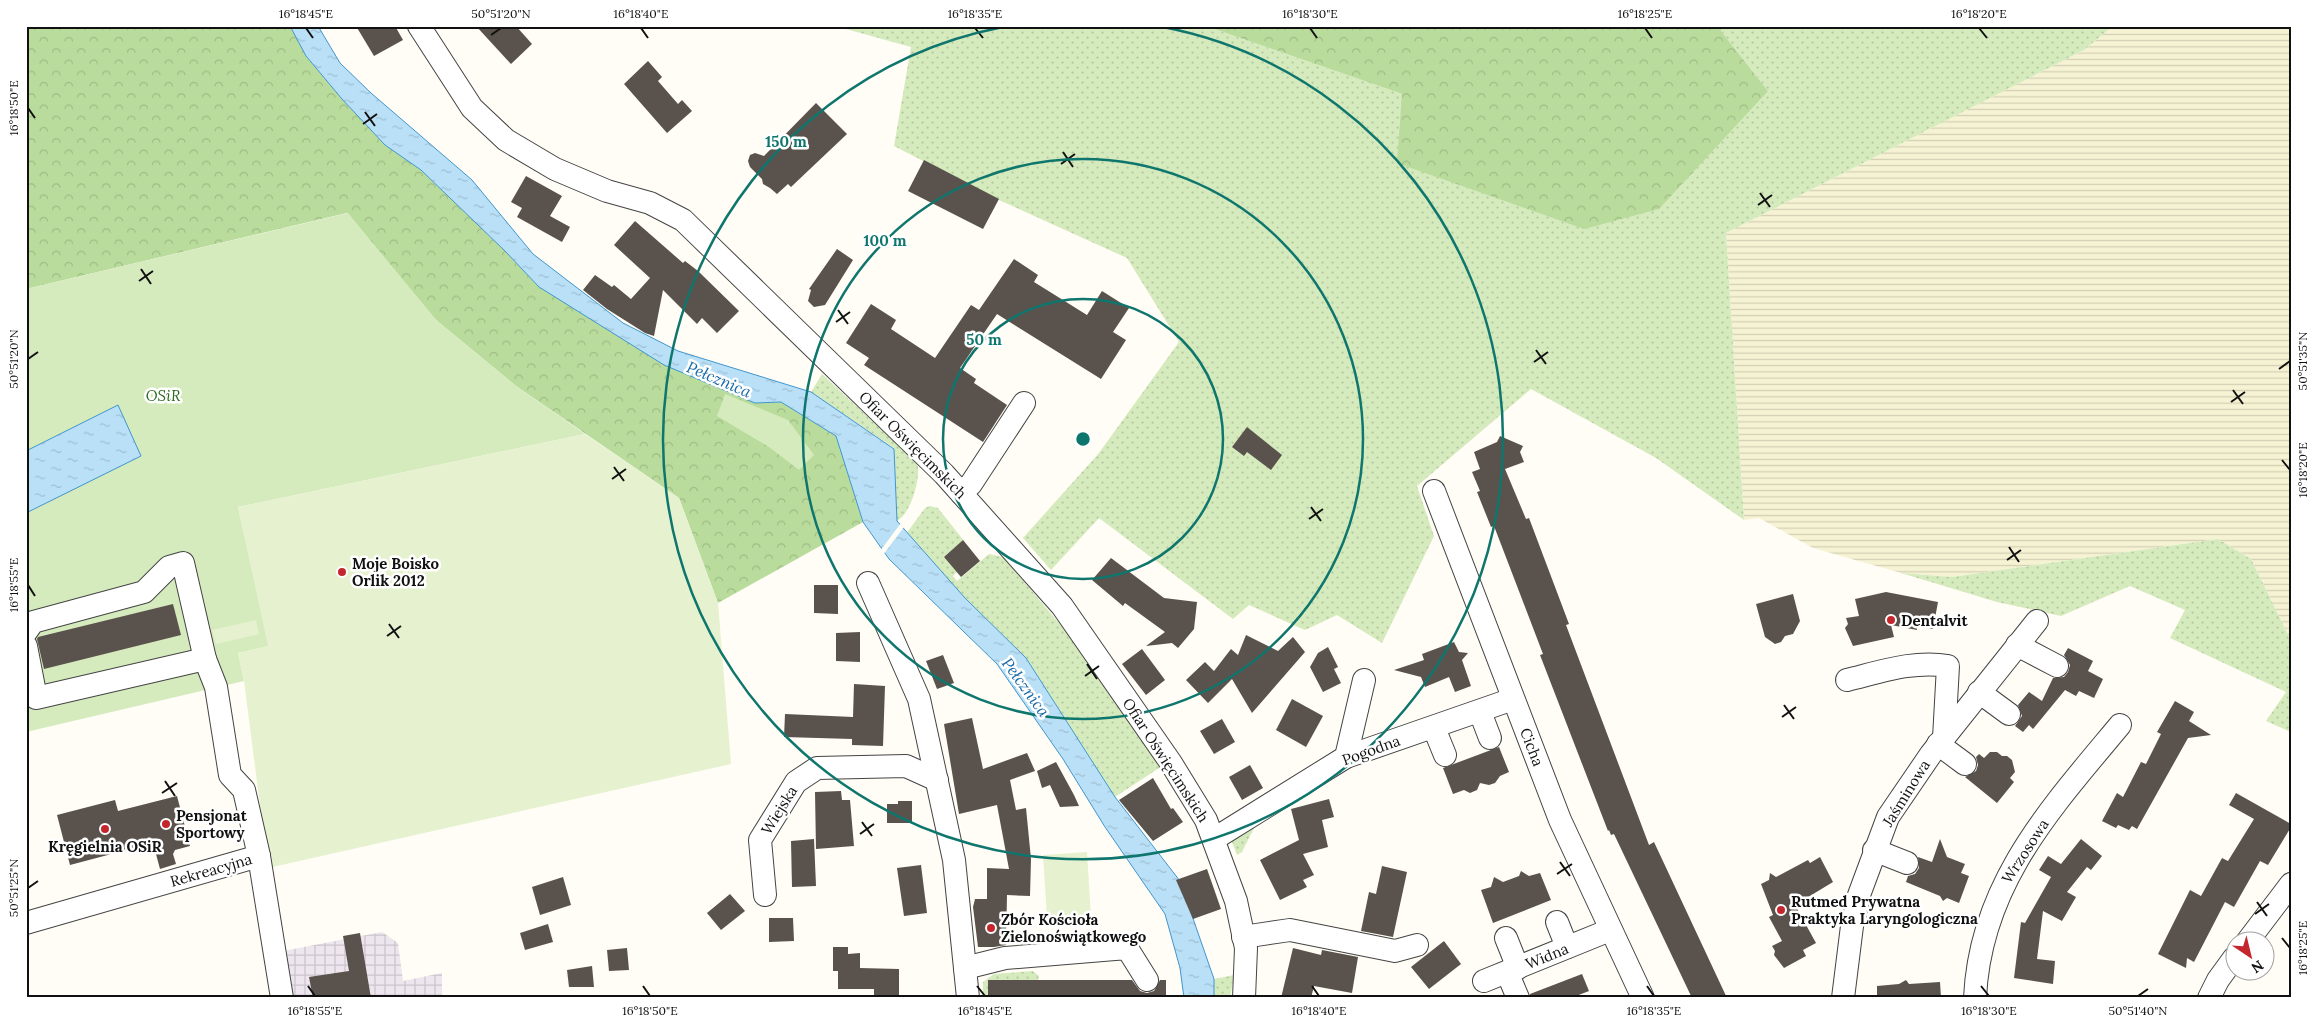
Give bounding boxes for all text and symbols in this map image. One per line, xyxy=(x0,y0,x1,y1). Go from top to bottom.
text: 16°18'45"E xyxy=(279,6,333,21)
text: 50°51'20"N xyxy=(471,6,531,21)
text: 16°18'40"E xyxy=(614,6,668,21)
text: 16°18'35"E xyxy=(948,6,1002,21)
text: 16°18'30"E xyxy=(1282,6,1338,21)
text: 16°18'25"E xyxy=(1618,6,1672,21)
text: 16°18'20"E xyxy=(1951,6,2007,21)
text: 16°18'50"E xyxy=(6,80,21,136)
text: 150 m xyxy=(765,132,807,151)
text: 100 m xyxy=(864,231,907,250)
text: 50°51'20"N xyxy=(6,329,21,389)
text: 50 m xyxy=(966,330,1002,349)
text: 50°51'35"N xyxy=(2295,332,2310,390)
water label: Pełcznica xyxy=(684,356,754,402)
park label: OSiR xyxy=(146,386,181,405)
street label: Ofiar Oświęcimskich xyxy=(855,387,971,503)
centre of rings xyxy=(1074,430,1092,448)
text: 16°18'20"E xyxy=(2295,442,2310,498)
place label: Moje Boisko Orlik 2012 xyxy=(352,554,439,590)
text: 16°18'55"E xyxy=(6,558,21,612)
marker: Moje Boisko Orlik 2012 xyxy=(336,566,348,578)
place label: Dentalvit xyxy=(1901,611,1968,630)
marker: Dentalvit xyxy=(1885,614,1897,626)
water label: Pełcznica xyxy=(998,654,1054,721)
street label: Ofiar Oświęcimskich xyxy=(1119,694,1213,826)
street label: Cicha xyxy=(1516,725,1548,769)
street label: Pogodna xyxy=(1339,731,1403,769)
street label: Jaśminowa xyxy=(1878,756,1934,831)
street label: Wiejska xyxy=(757,782,801,838)
place label: Pensjonat Sportowy xyxy=(176,806,248,842)
street label: Wrzosowa xyxy=(1997,815,2053,887)
marker: Pensjonat Sportowy xyxy=(160,818,172,830)
marker: Kręgielnia OSiR xyxy=(99,823,111,835)
place label: Kręgielnia OSiR xyxy=(48,837,163,856)
street label: Rekreacyjna xyxy=(168,849,254,891)
text: 50°51'25"N xyxy=(6,859,21,917)
place label: Rutmed Prywatna Praktyka Laryngologiczna xyxy=(1791,892,1978,928)
marker: Rutmed Prywatna Praktyka Laryngologiczna xyxy=(1775,904,1787,916)
place label: Zbór Kościoła Zielonoświątkowego xyxy=(1001,910,1147,946)
text: 16°18'25"E xyxy=(2295,921,2310,975)
marker: Zbór Kościoła Zielonoświątkowego xyxy=(985,922,997,934)
north arrow xyxy=(2224,932,2274,982)
street label: Widna xyxy=(1523,939,1572,973)
text: N xyxy=(2248,956,2267,977)
text: 16°18'55"E xyxy=(288,1003,342,1018)
text: 16°18'50"E xyxy=(622,1003,678,1018)
text: 16°18'45"E xyxy=(958,1003,1012,1018)
text: 16°18'40"E xyxy=(1292,1003,1346,1018)
text: 16°18'35"E xyxy=(1627,1003,1681,1018)
text: 16°18'30"E xyxy=(1961,1003,2017,1018)
text: 50°51'40"N xyxy=(2109,1003,2167,1018)

